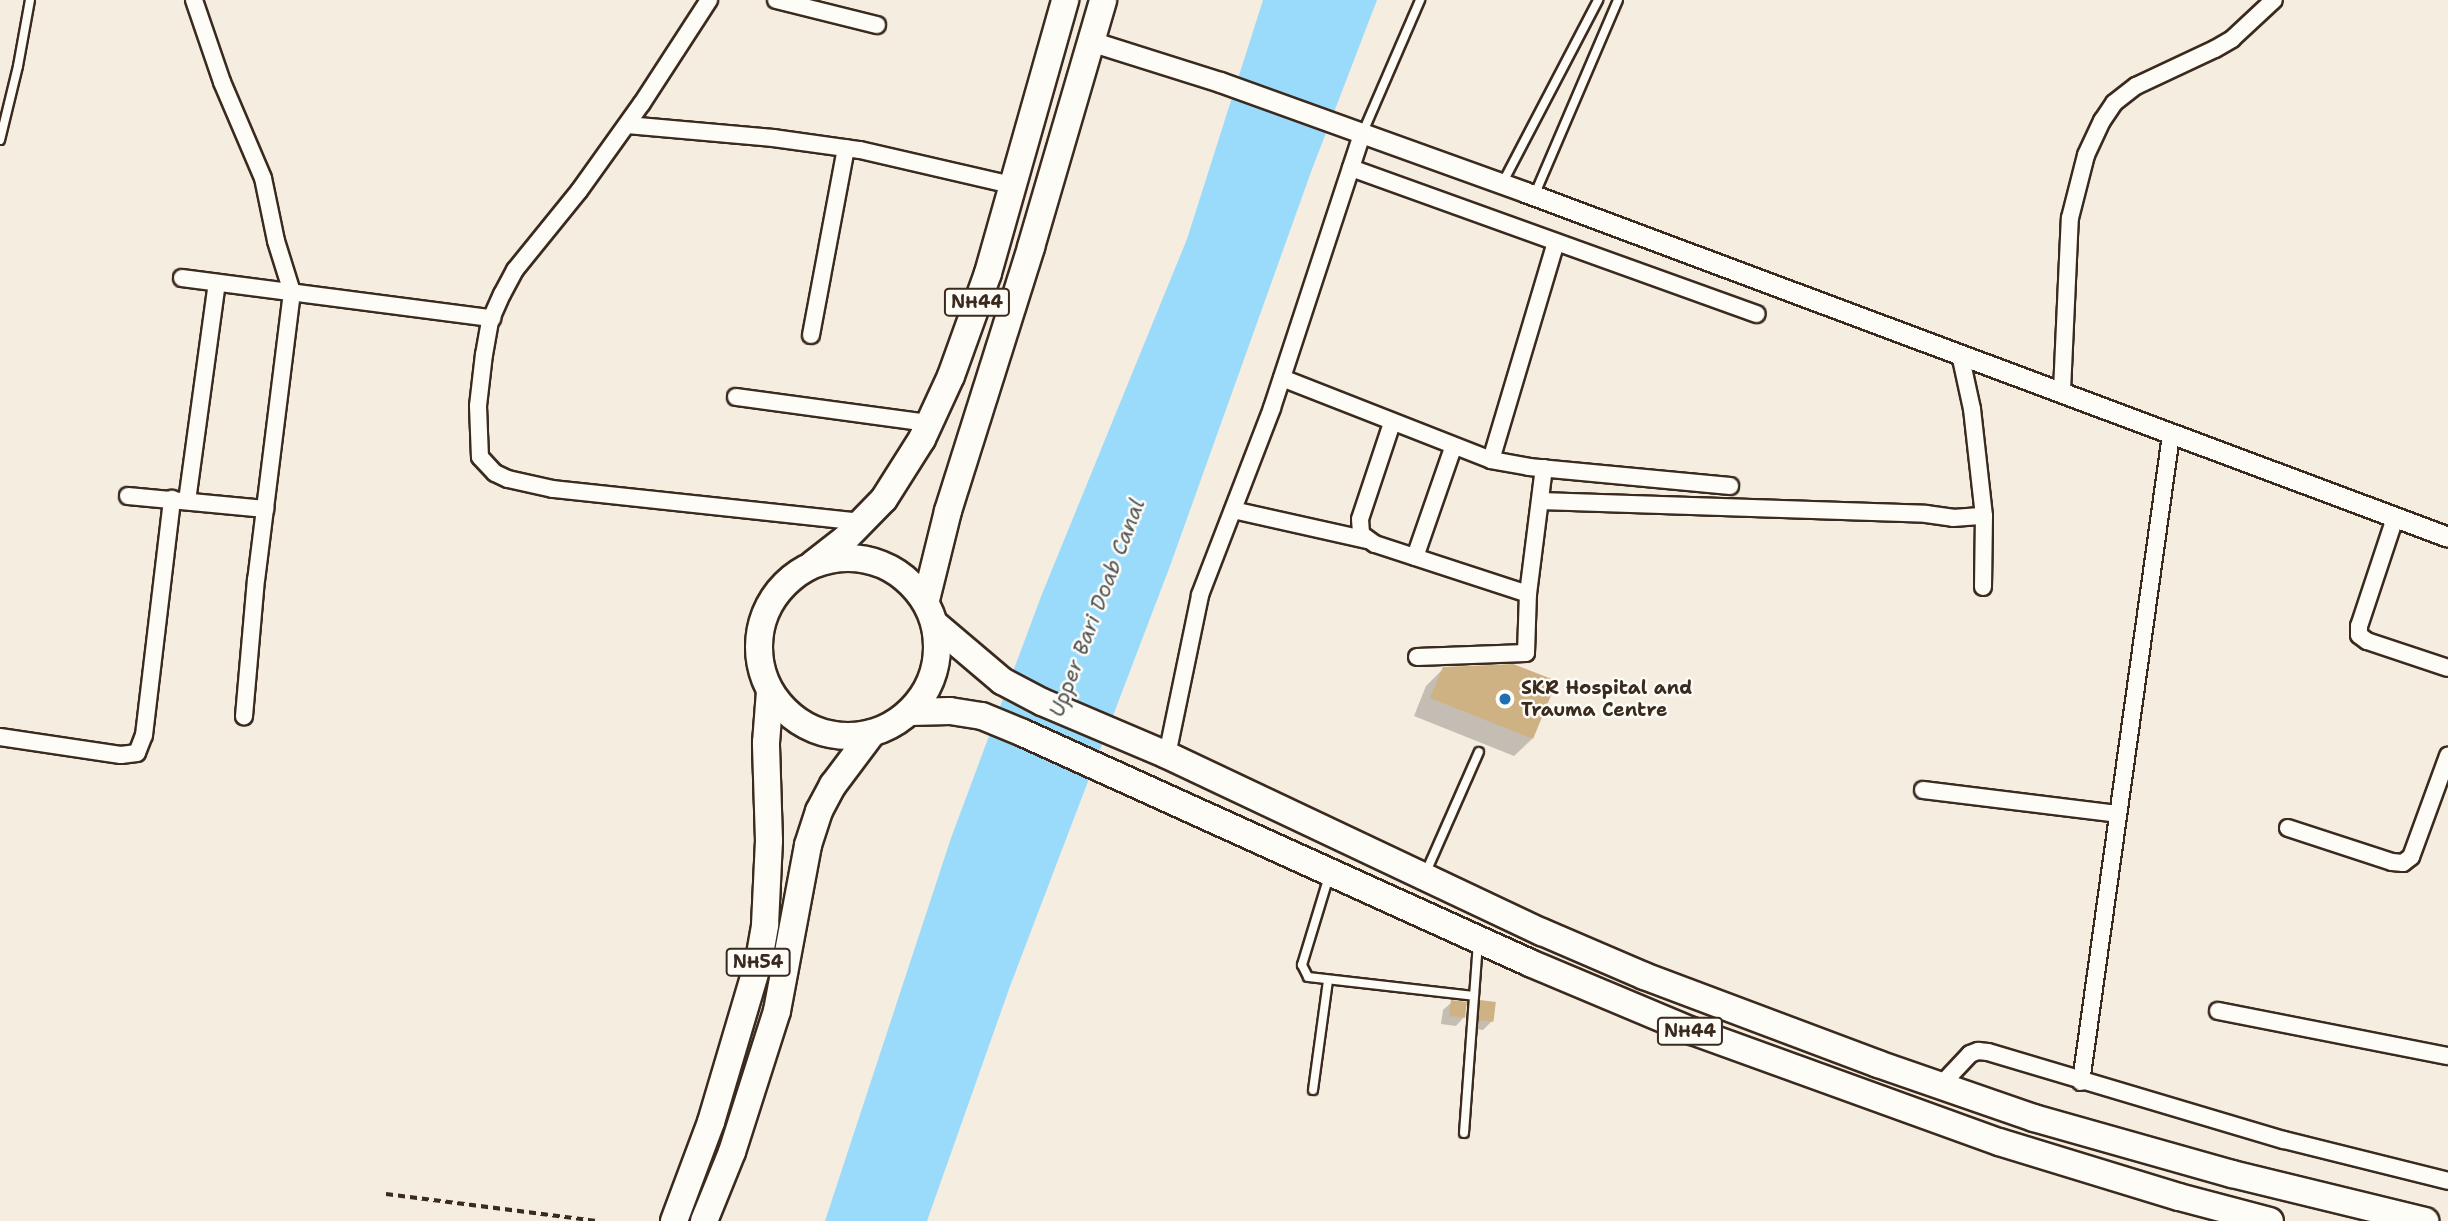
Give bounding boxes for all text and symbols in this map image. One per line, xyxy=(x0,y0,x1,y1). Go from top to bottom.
road number: NH44 xyxy=(944,288,1010,316)
water label: Upper Bari Doab Canal xyxy=(1044,495,1150,721)
place label: SKR Hospital and Trauma Centre xyxy=(1521,677,1692,721)
marker: SKR Hospital and Trauma Centre xyxy=(1495,689,1515,709)
road number: NH54 xyxy=(725,947,791,976)
road number: NH44 xyxy=(1657,1016,1723,1046)

